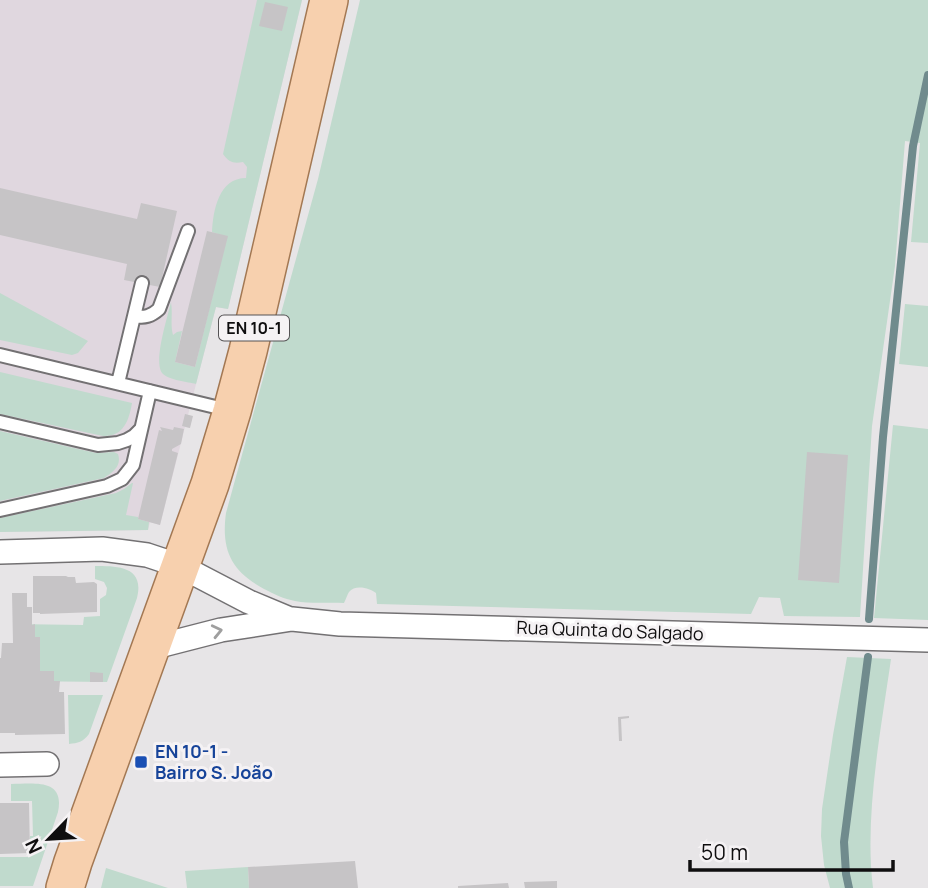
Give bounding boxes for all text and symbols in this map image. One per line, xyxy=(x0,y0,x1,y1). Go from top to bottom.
road number: EN 10-1 xyxy=(219,316,289,340)
street label: Rua Quinta do Salgado xyxy=(516,615,704,645)
one-way arrow xyxy=(211,625,223,640)
place label: EN 10-1 - Bairro S. João xyxy=(155,739,273,784)
marker: EN 10-1 - Bairro S. João xyxy=(133,754,149,770)
north arrow xyxy=(14,804,84,874)
scale bar xyxy=(690,828,893,872)
text: N xyxy=(19,835,48,858)
text: 50 m xyxy=(701,838,748,866)

